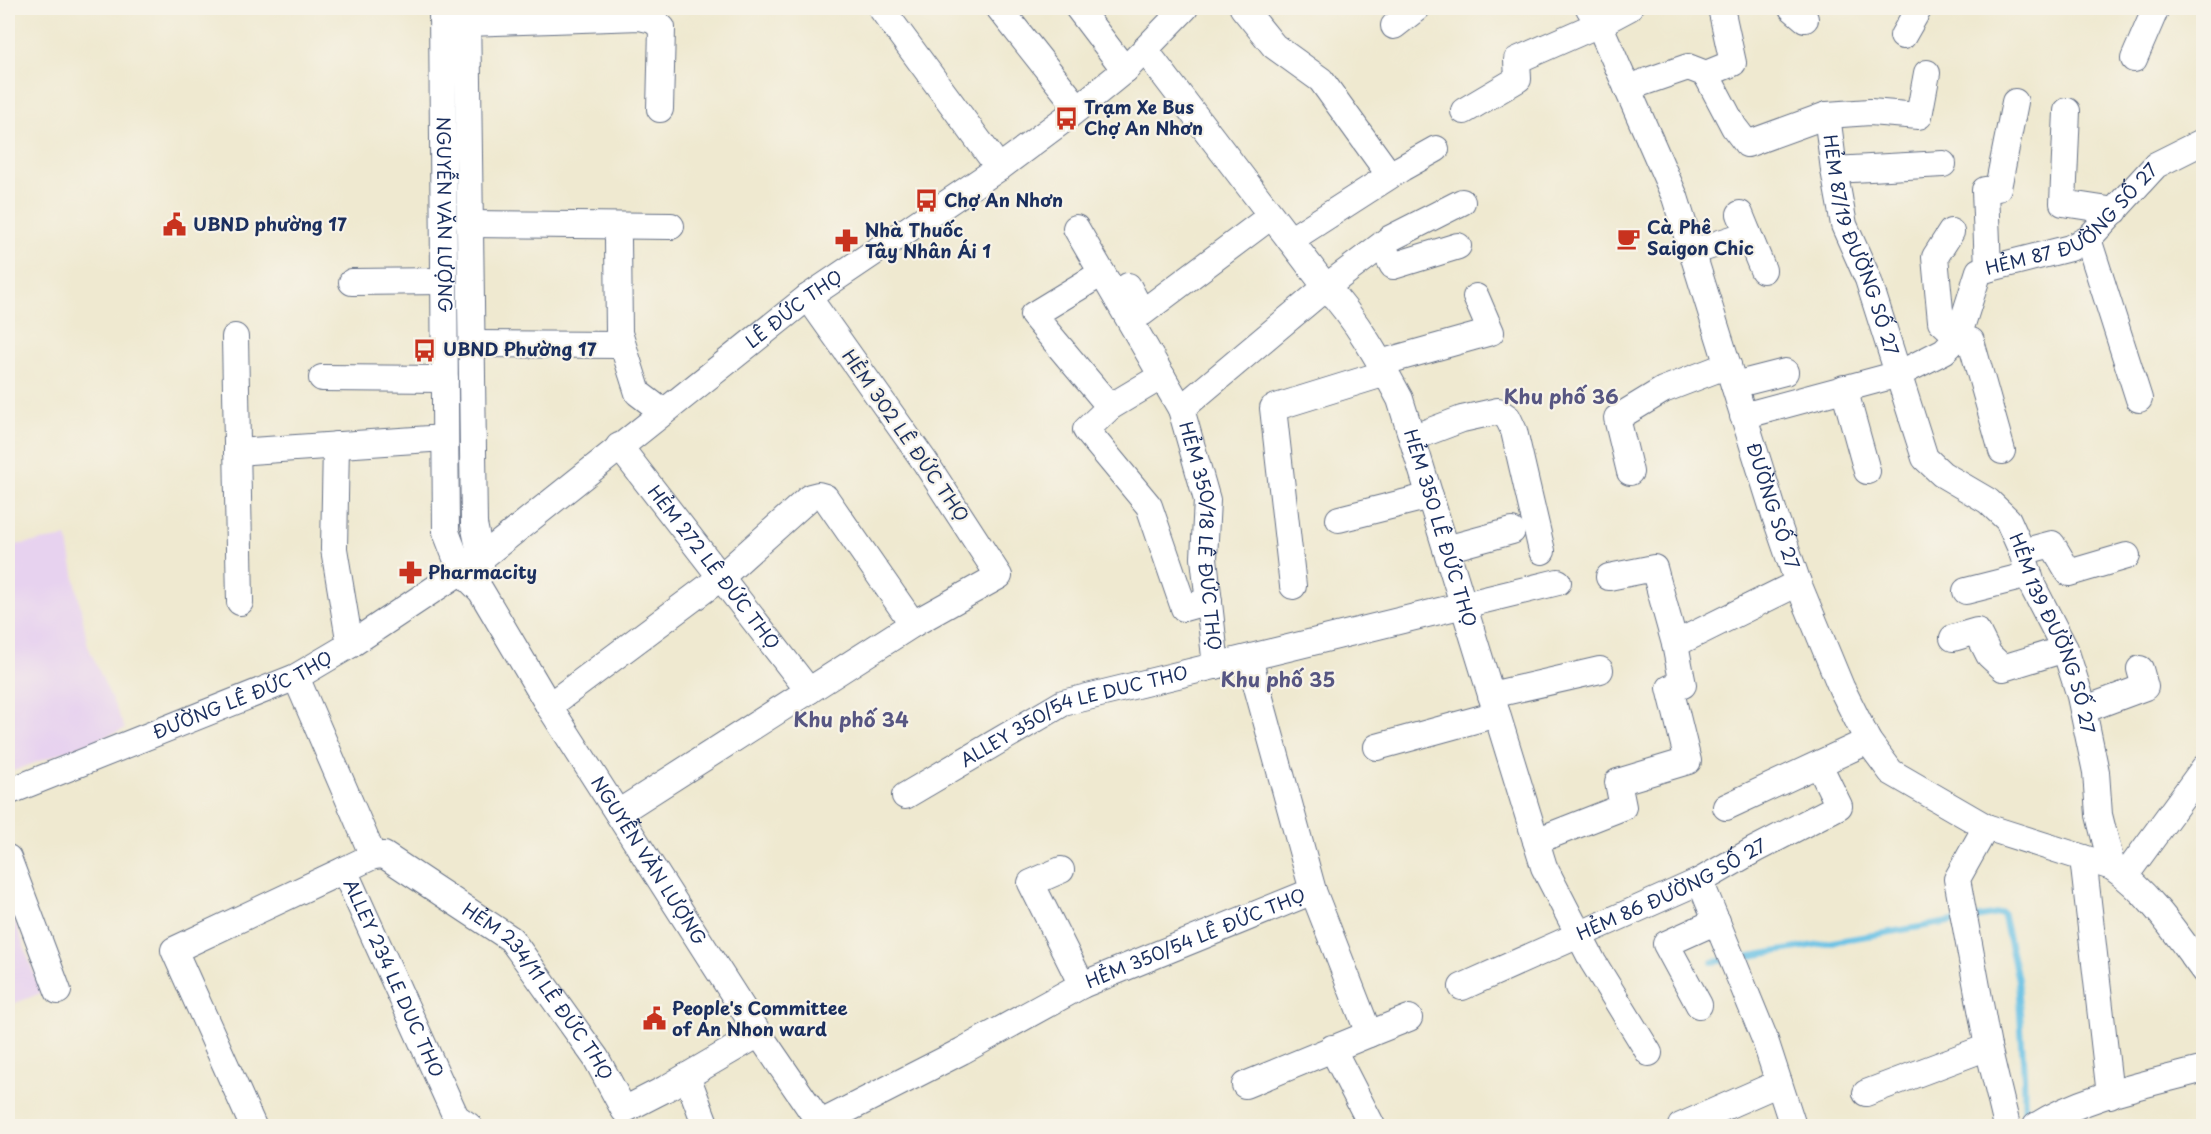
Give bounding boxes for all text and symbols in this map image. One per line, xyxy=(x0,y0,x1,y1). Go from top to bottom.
place label: Trạm Xe Bus Chợ An Nhơn xyxy=(1084,93,1203,141)
bus stop icon: Trạm Xe Bus Chợ An Nhơn xyxy=(1053,105,1079,131)
street label: NGUYỄN VĂN LƯỢNG xyxy=(431,117,459,313)
street label: HẺM 87/19 ĐƯỜNG SỐ 27 xyxy=(1818,133,1906,359)
street label: HẺM 87 ĐƯỜNG SỐ 27 xyxy=(1982,156,2163,281)
place label: Chợ An Nhơn xyxy=(944,186,1063,213)
bus stop icon: Chợ An Nhơn xyxy=(913,188,939,214)
place label: UBND phường 17 xyxy=(193,210,347,237)
public building icon: UBND phường 17 xyxy=(162,212,188,238)
place label: Cà Phê Saigon Chic xyxy=(1647,213,1754,261)
place label: Nhà Thuốc Tây Nhân Ái 1 xyxy=(865,216,991,264)
cafe icon: Cà Phê Saigon Chic xyxy=(1616,225,1642,251)
pharmacy icon: Nhà Thuốc Tây Nhân Ái 1 xyxy=(834,228,860,254)
street label: LÊ ĐỨC THỌ xyxy=(739,263,847,354)
place label: UBND Phường 17 xyxy=(443,335,597,362)
bus stop icon: UBND Phường 17 xyxy=(412,337,438,363)
street label: HẺM 302 LÊ ĐỨC THỌ xyxy=(836,343,976,527)
district label: Khu phố 36 xyxy=(1503,381,1619,411)
street label: HẺM 350/18 LÊ ĐỨC THỌ xyxy=(1173,418,1229,652)
street label: HẺM 350 LÊ ĐỨC THỌ xyxy=(1398,426,1484,630)
street label: ĐƯỜNG SỐ 27 xyxy=(1741,439,1807,573)
street label: HẺM 272 LÊ ĐỨC THỌ xyxy=(642,479,787,655)
street label: HẺM 139 ĐƯỜNG SỐ 27 xyxy=(2003,528,2103,736)
place label: Pharmacity xyxy=(428,558,537,585)
pharmacy icon: Pharmacity xyxy=(397,560,423,586)
street label: ĐƯỜNG LÊ ĐỨC THỌ xyxy=(148,643,337,745)
street label: ALLEY 350/54 LE DUC THO xyxy=(954,658,1191,773)
district label: Khu phố 35 xyxy=(1221,664,1335,694)
district label: Khu phố 34 xyxy=(793,704,909,734)
street label: NGUYỄN VĂN LƯỢNG xyxy=(585,770,714,950)
street label: HẺM 86 ĐƯỜNG SỐ 27 xyxy=(1572,831,1770,946)
street label: ALLEY 234 LE DUC THO xyxy=(338,874,451,1081)
street label: HẺM 350/54 LÊ ĐỨC THỌ xyxy=(1081,881,1309,994)
street label: HẺM 234/11 LÊ ĐỨC THỌ xyxy=(457,895,620,1084)
place label: People's Committee of An Nhon ward xyxy=(672,994,848,1042)
public building icon: People's Committee of An Nhon ward xyxy=(641,1006,667,1032)

